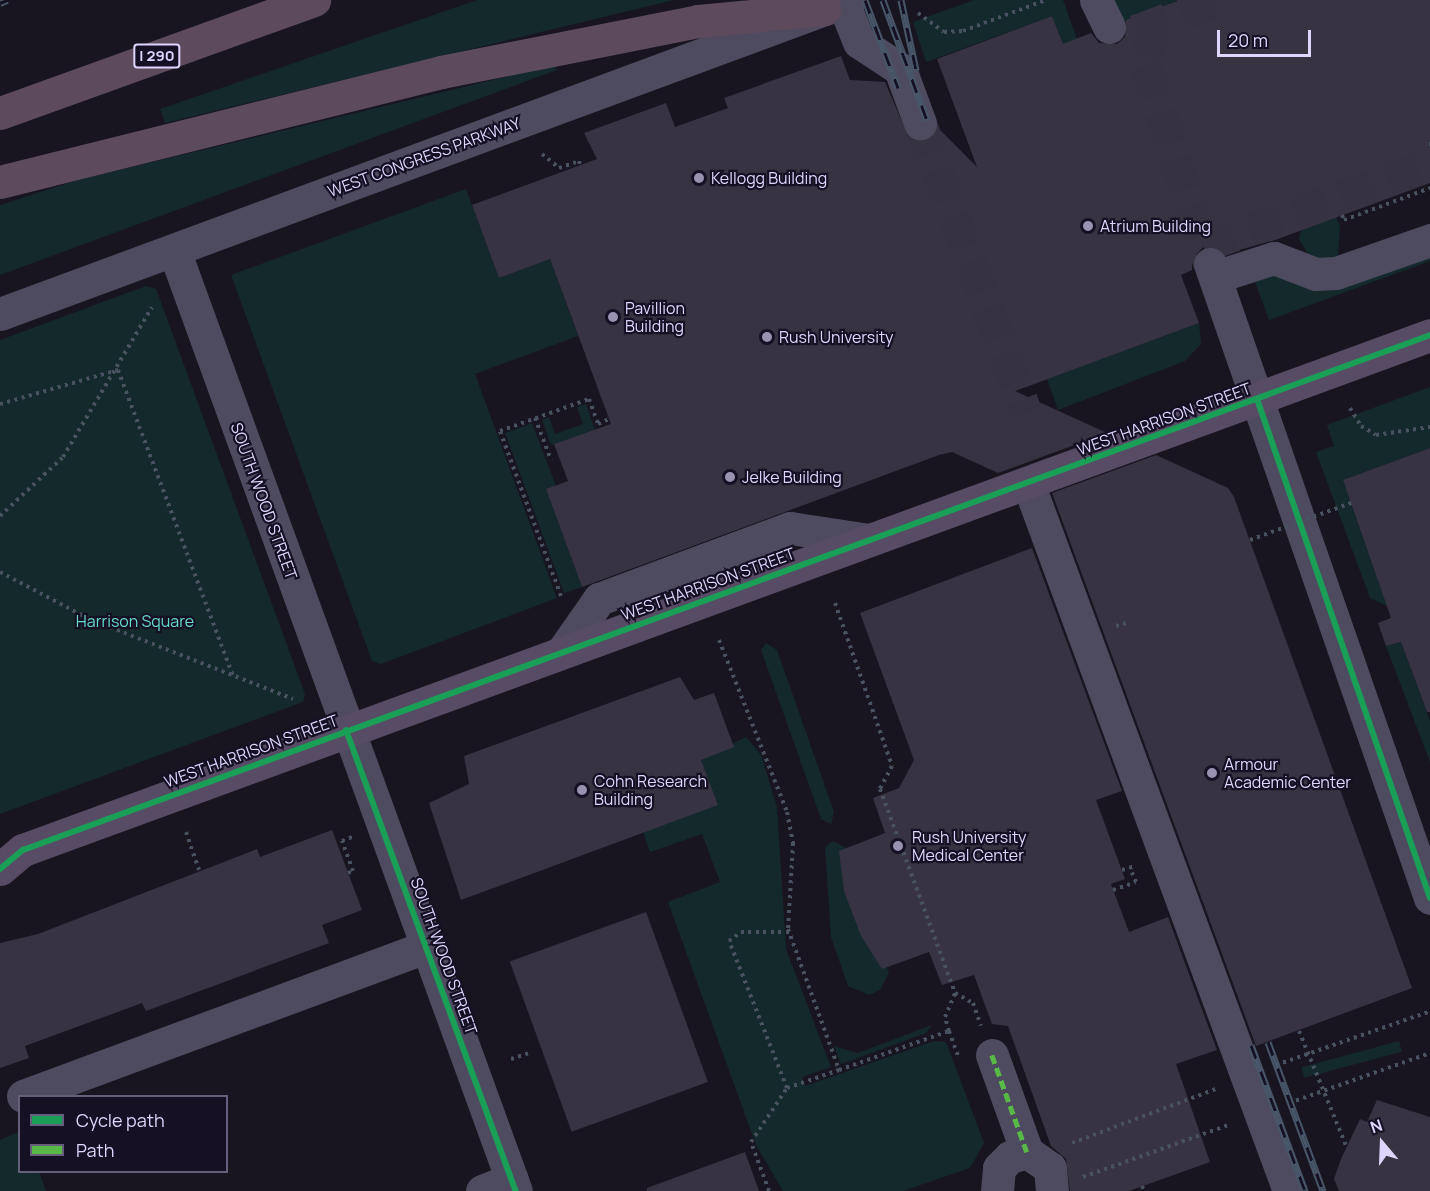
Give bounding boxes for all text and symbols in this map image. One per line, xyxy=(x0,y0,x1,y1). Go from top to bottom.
scale bar xyxy=(1220,18,1314,56)
text: 20 m xyxy=(1228,28,1268,52)
road number: I 290 xyxy=(133,44,181,68)
street label: WEST CONGRESS PARKWAY xyxy=(325,113,523,201)
place label: Kellogg Building xyxy=(711,168,827,188)
marker: Kellogg Building xyxy=(692,171,706,185)
place label: Atrium Building xyxy=(1100,216,1211,236)
marker: Atrium Building xyxy=(1081,219,1095,233)
place label: Pavillion Building xyxy=(625,298,685,336)
marker: Pavillion Building xyxy=(606,310,620,324)
place label: Rush University xyxy=(779,327,894,347)
marker: Rush University xyxy=(760,330,774,344)
street label: WEST HARRISON STREET xyxy=(1074,378,1254,460)
street label: SOUTH WOOD STREET xyxy=(227,420,301,582)
place label: Jelke Building xyxy=(742,467,842,487)
marker: Jelke Building xyxy=(723,470,737,484)
street label: WEST HARRISON STREET xyxy=(618,543,798,625)
park label: Harrison Square xyxy=(76,611,194,631)
street label: WEST HARRISON STREET xyxy=(161,710,341,792)
place label: Armour Academic Center xyxy=(1224,754,1351,792)
marker: Armour Academic Center xyxy=(1205,766,1219,780)
place label: Cohn Research Building xyxy=(594,771,707,809)
marker: Cohn Research Building xyxy=(575,783,589,797)
place label: Rush University Medical Center xyxy=(912,827,1027,865)
marker: Rush University Medical Center xyxy=(889,837,907,855)
street label: SOUTH WOOD STREET xyxy=(407,875,481,1037)
legend xyxy=(18,1095,228,1173)
text: Cycle path xyxy=(76,1108,165,1132)
north arrow xyxy=(1352,1113,1412,1173)
text: N xyxy=(1367,1114,1385,1138)
text: Path xyxy=(76,1138,114,1162)

